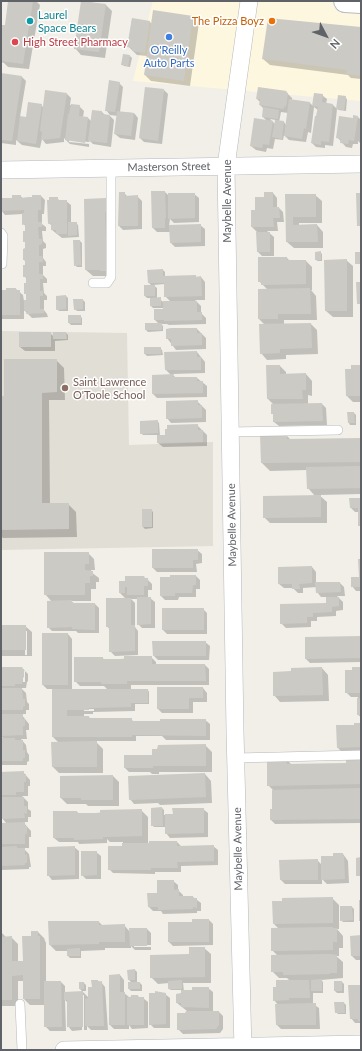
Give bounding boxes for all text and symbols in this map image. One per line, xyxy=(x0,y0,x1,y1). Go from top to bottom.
place label: Laurel Space Bears xyxy=(38,8,96,34)
place label: The Pizza Boyz xyxy=(192,14,264,28)
marker: Laurel Space Bears xyxy=(25,16,35,26)
marker: The Pizza Boyz xyxy=(267,16,277,26)
north arrow xyxy=(306,16,346,56)
marker: O'Reilly Auto Parts xyxy=(164,32,174,42)
place label: High Street Pharmacy xyxy=(23,35,128,49)
marker: High Street Pharmacy xyxy=(10,37,20,47)
text: N xyxy=(328,37,343,52)
place label: O'Reilly Auto Parts xyxy=(143,43,195,69)
street label: Maybelle Avenue xyxy=(220,159,234,243)
street label: Masterson Street xyxy=(127,160,211,174)
place label: Saint Lawrence O'Toole School xyxy=(73,375,146,401)
marker: Saint Lawrence O'Toole School xyxy=(60,383,70,393)
street label: Maybelle Avenue xyxy=(225,483,239,567)
street label: Maybelle Avenue xyxy=(231,807,245,891)

